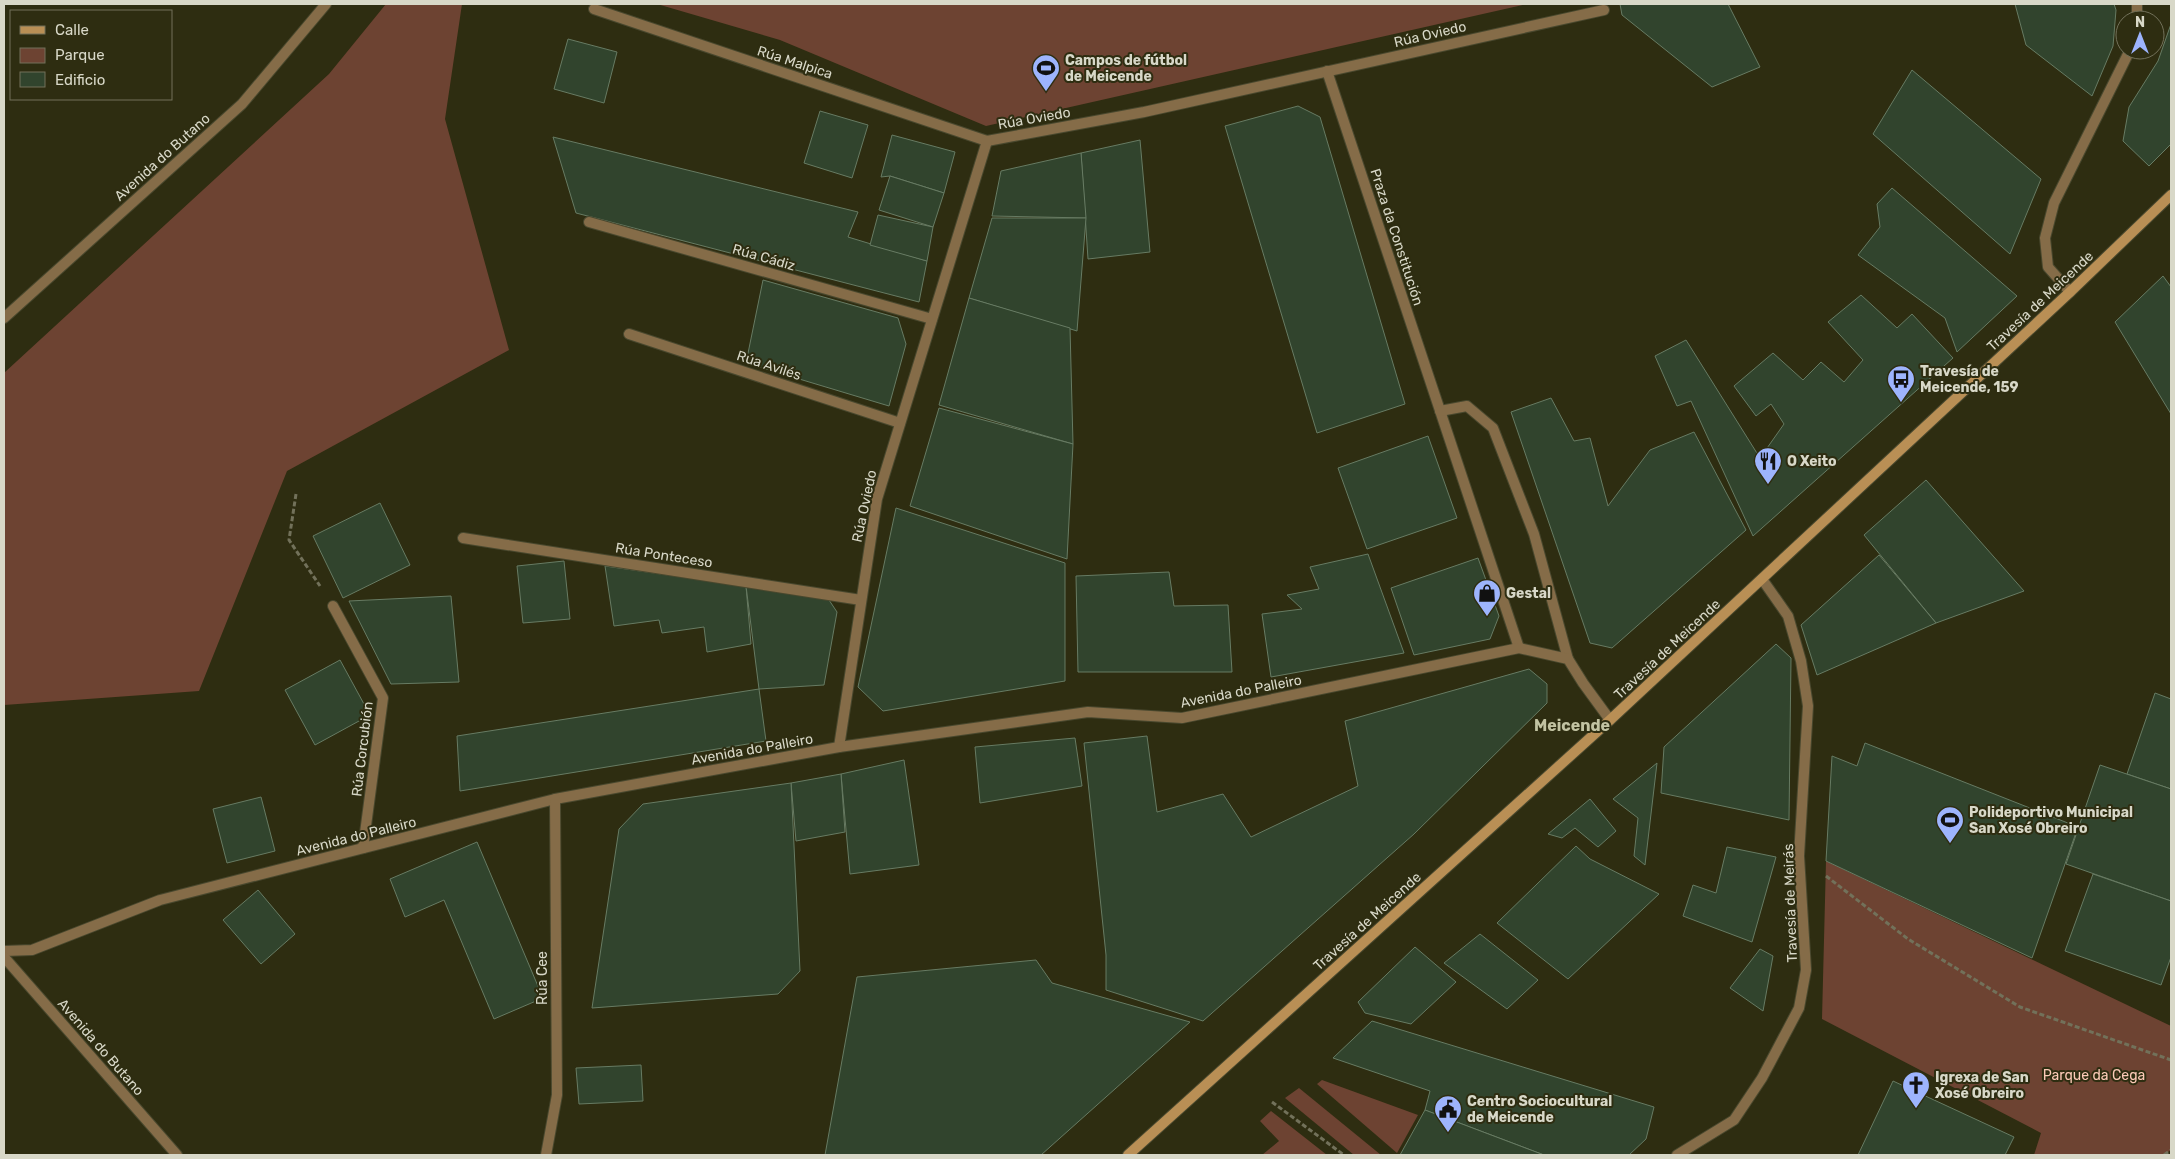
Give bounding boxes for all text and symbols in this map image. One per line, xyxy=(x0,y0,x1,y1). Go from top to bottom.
legend xyxy=(10,10,172,100)
north arrow xyxy=(2115,10,2165,60)
text: N xyxy=(2135,14,2145,31)
street label: Rúa Oviedo xyxy=(1392,18,1468,51)
text: Calle xyxy=(55,21,89,39)
street label: Rúa Malpica xyxy=(755,42,835,83)
text: Parque xyxy=(55,46,105,64)
place label: Campos de fútbol de Meicende xyxy=(1065,52,1187,85)
sports icon: Campos de fútbol de Meicende xyxy=(1031,53,1061,92)
text: Edificio xyxy=(55,71,105,89)
street label: Rúa Oviedo xyxy=(996,104,1072,133)
street label: Avenida do Butano xyxy=(111,110,214,205)
street label: Praza da Constitución xyxy=(1366,166,1427,308)
street label: Rúa Cádiz xyxy=(730,240,797,275)
street label: Travesía de Meicende xyxy=(1984,248,2097,355)
street label: Rúa Avilés xyxy=(734,347,803,384)
place label: Travesía de Meicende, 159 xyxy=(1920,363,2019,396)
bus stop icon: Travesía de Meicende, 159 xyxy=(1886,364,1916,403)
restaurant icon: O Xeito xyxy=(1753,446,1783,485)
place label: O Xeito xyxy=(1787,453,1837,470)
street label: Rúa Oviedo xyxy=(849,468,880,544)
street label: Rúa Ponteceso xyxy=(614,539,714,572)
shop icon: Gestal xyxy=(1472,578,1502,617)
place label: Gestal xyxy=(1506,585,1551,602)
street label: Travesía de Meicende xyxy=(1611,596,1724,703)
street label: Avenida do Palleiro xyxy=(1179,671,1303,712)
street label: Rúa Corcubión xyxy=(348,701,377,798)
district label: Meicende xyxy=(1534,716,1610,735)
street label: Avenida do Palleiro xyxy=(690,730,814,769)
place label: Polideportivo Municipal San Xosé Obreiro xyxy=(1969,804,2133,837)
sports icon: Polideportivo Municipal San Xosé Obreiro xyxy=(1935,805,1965,844)
street label: Avenida do Palleiro xyxy=(294,813,418,860)
street label: Travesía de Meirás xyxy=(1780,843,1801,963)
street label: Travesía de Meicende xyxy=(1310,868,1425,974)
street label: Rúa Cee xyxy=(534,951,551,1005)
street label: Avenida do Butano xyxy=(54,995,147,1099)
park label: Parque da Cega xyxy=(2043,1067,2145,1084)
place label: Igrexa de San Xosé Obreiro xyxy=(1935,1069,2029,1102)
church icon: Igrexa de San Xosé Obreiro xyxy=(1901,1070,1931,1109)
place label: Centro Sociocultural de Meicende xyxy=(1467,1093,1612,1126)
public building icon: Centro Sociocultural de Meicende xyxy=(1433,1094,1463,1133)

